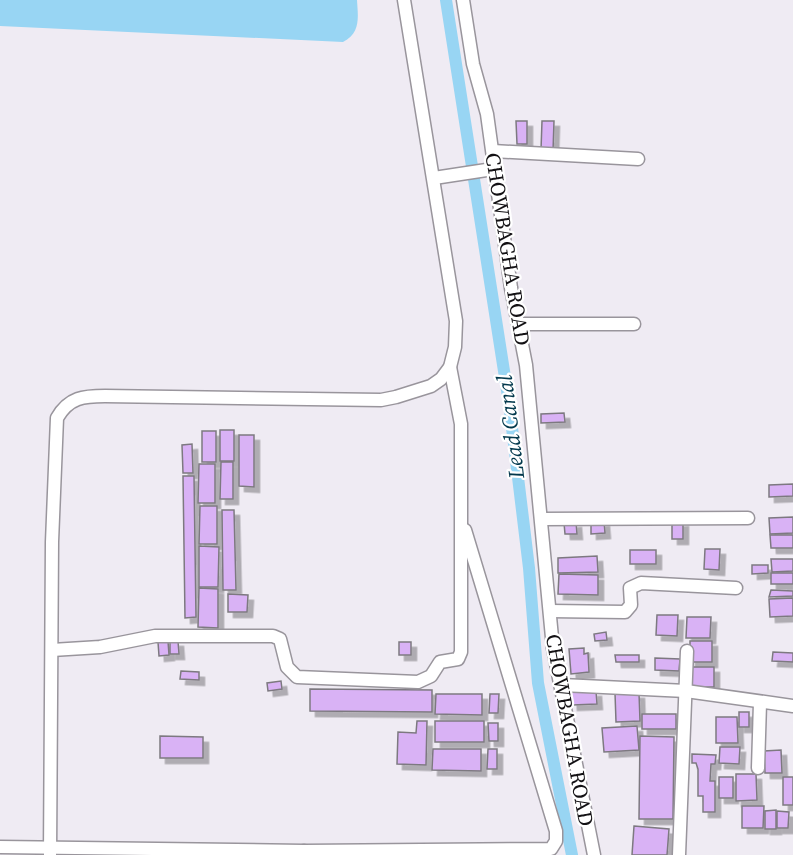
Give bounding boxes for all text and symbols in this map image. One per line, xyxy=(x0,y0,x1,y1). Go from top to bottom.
street label: CHOWBAGHA ROAD xyxy=(478,151,538,347)
water label: Lead Canal xyxy=(489,373,531,481)
street label: CHOWBAGHA ROAD xyxy=(539,632,601,828)

